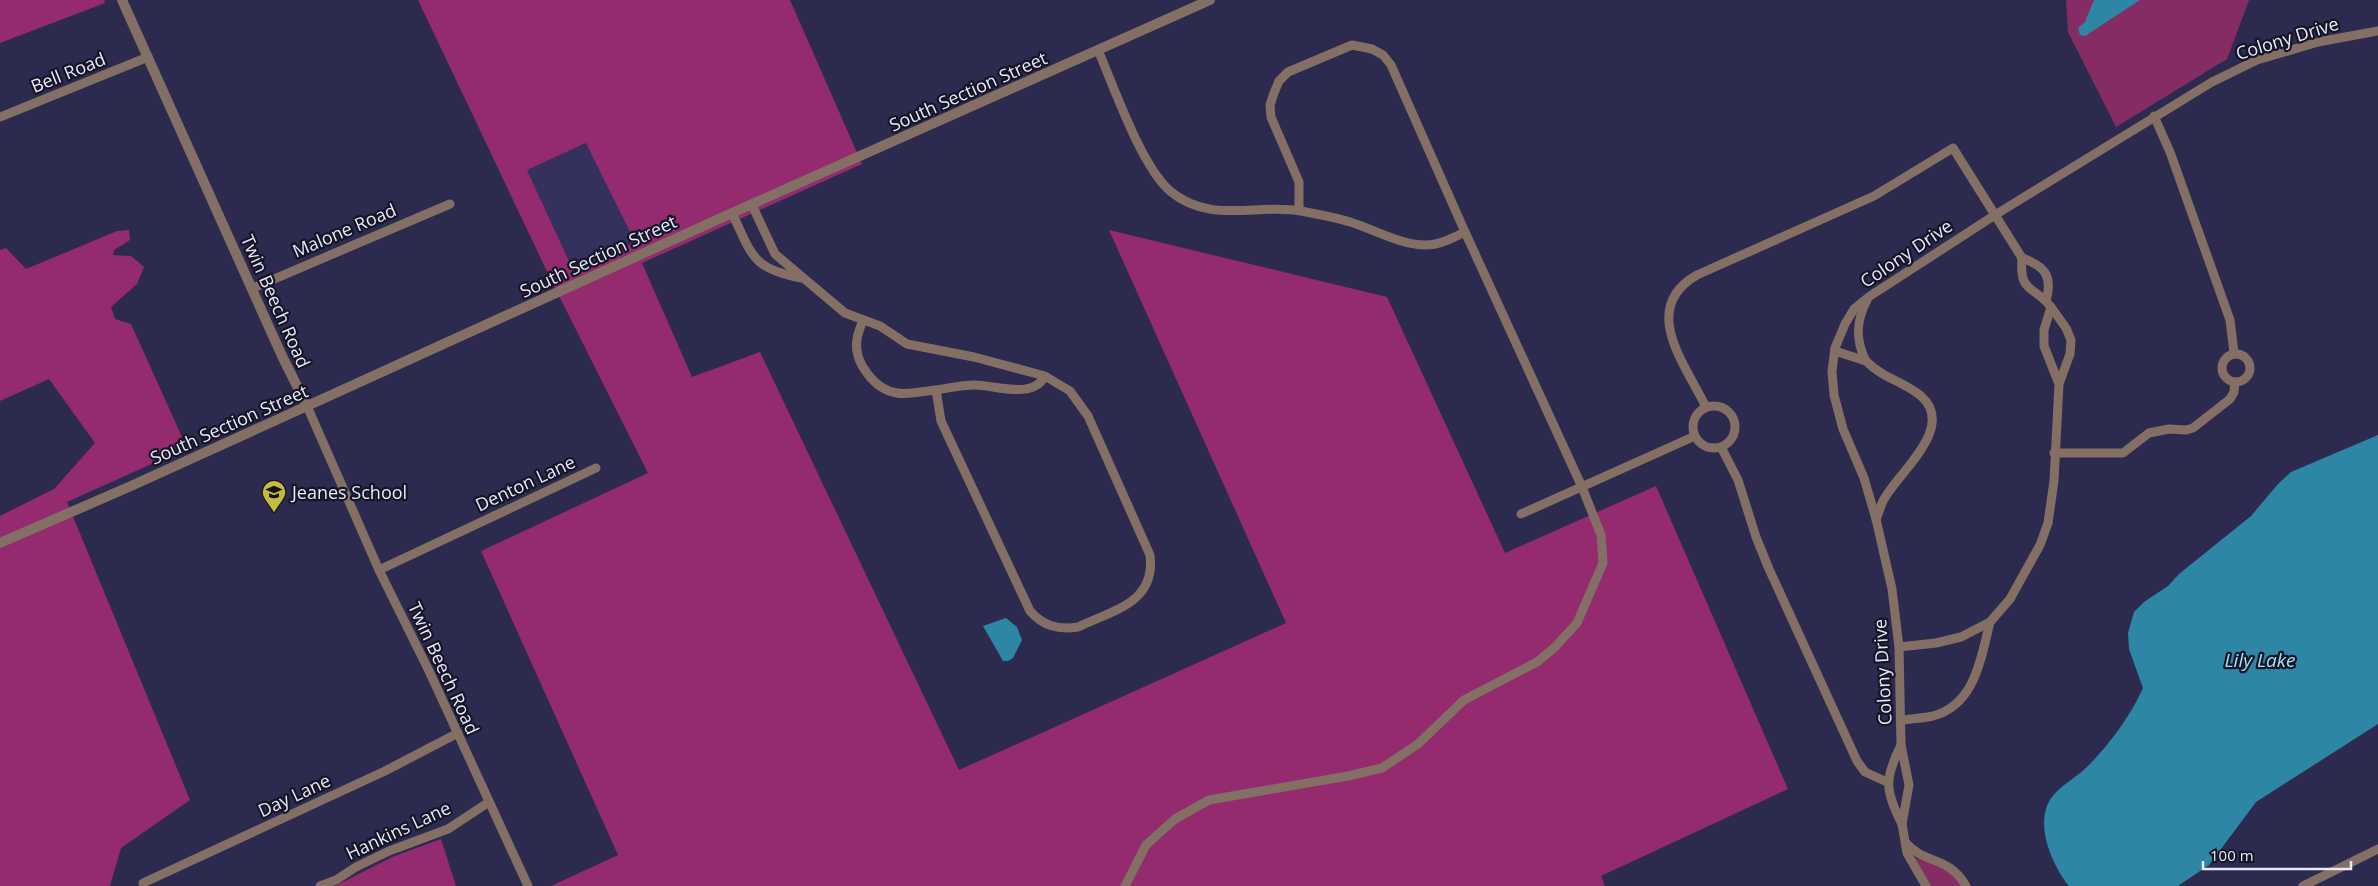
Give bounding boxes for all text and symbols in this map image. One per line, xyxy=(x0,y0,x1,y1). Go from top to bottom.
street label: Colony Drive xyxy=(2233,11,2341,65)
street label: South Section Street xyxy=(885,45,1051,137)
street label: Bell Road xyxy=(27,46,109,98)
street label: Malone Road xyxy=(289,197,399,263)
street label: South Section Street xyxy=(516,209,680,303)
street label: Colony Drive xyxy=(1855,213,1957,293)
street label: Twin Beech Road xyxy=(236,231,316,371)
street label: South Section Street xyxy=(146,378,312,470)
street label: Denton Lane xyxy=(471,449,579,517)
school or university icon: Jeanes School xyxy=(261,479,287,513)
place label: Jeanes School xyxy=(290,480,407,504)
street label: Twin Beech Road xyxy=(403,598,485,738)
street label: Colony Drive xyxy=(1867,618,1897,726)
water label: Lily Lake xyxy=(2225,647,2296,673)
street label: Day Lane xyxy=(254,768,334,822)
street label: Hankins Lane xyxy=(342,795,454,865)
scale bar xyxy=(2203,838,2350,870)
text: 100 m xyxy=(2210,845,2254,865)

